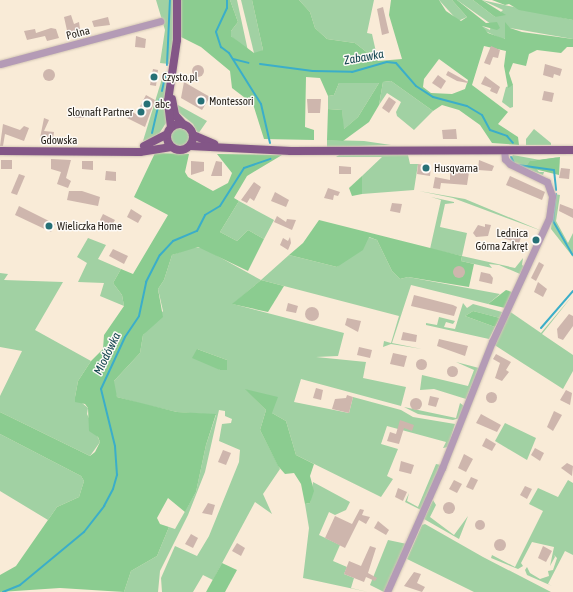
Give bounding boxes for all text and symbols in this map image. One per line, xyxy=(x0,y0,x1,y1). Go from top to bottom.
street label: Polna xyxy=(65,24,91,42)
water label: Zabawka xyxy=(343,47,385,69)
place label: Czysto.pl xyxy=(162,70,198,84)
marker: Czysto.pl xyxy=(149,72,159,82)
place label: Montessori xyxy=(209,94,254,108)
marker: Montessori xyxy=(196,96,206,106)
place label: abc xyxy=(155,97,169,111)
marker: abc xyxy=(142,99,152,109)
place label: Slovnaft Partner xyxy=(68,105,133,119)
marker: Slovnaft Partner xyxy=(136,107,146,117)
street label: Gdowska xyxy=(41,133,77,147)
place label: Husqvarna xyxy=(434,161,478,175)
marker: Husqvarna xyxy=(421,163,431,173)
place label: Wieliczka Home xyxy=(57,219,122,233)
marker: Wieliczka Home xyxy=(44,221,54,231)
place label: Lednica Górna Zakręt xyxy=(475,227,528,253)
marker: Lednica Górna Zakręt xyxy=(531,235,541,245)
water label: Miodówka xyxy=(92,330,124,378)

